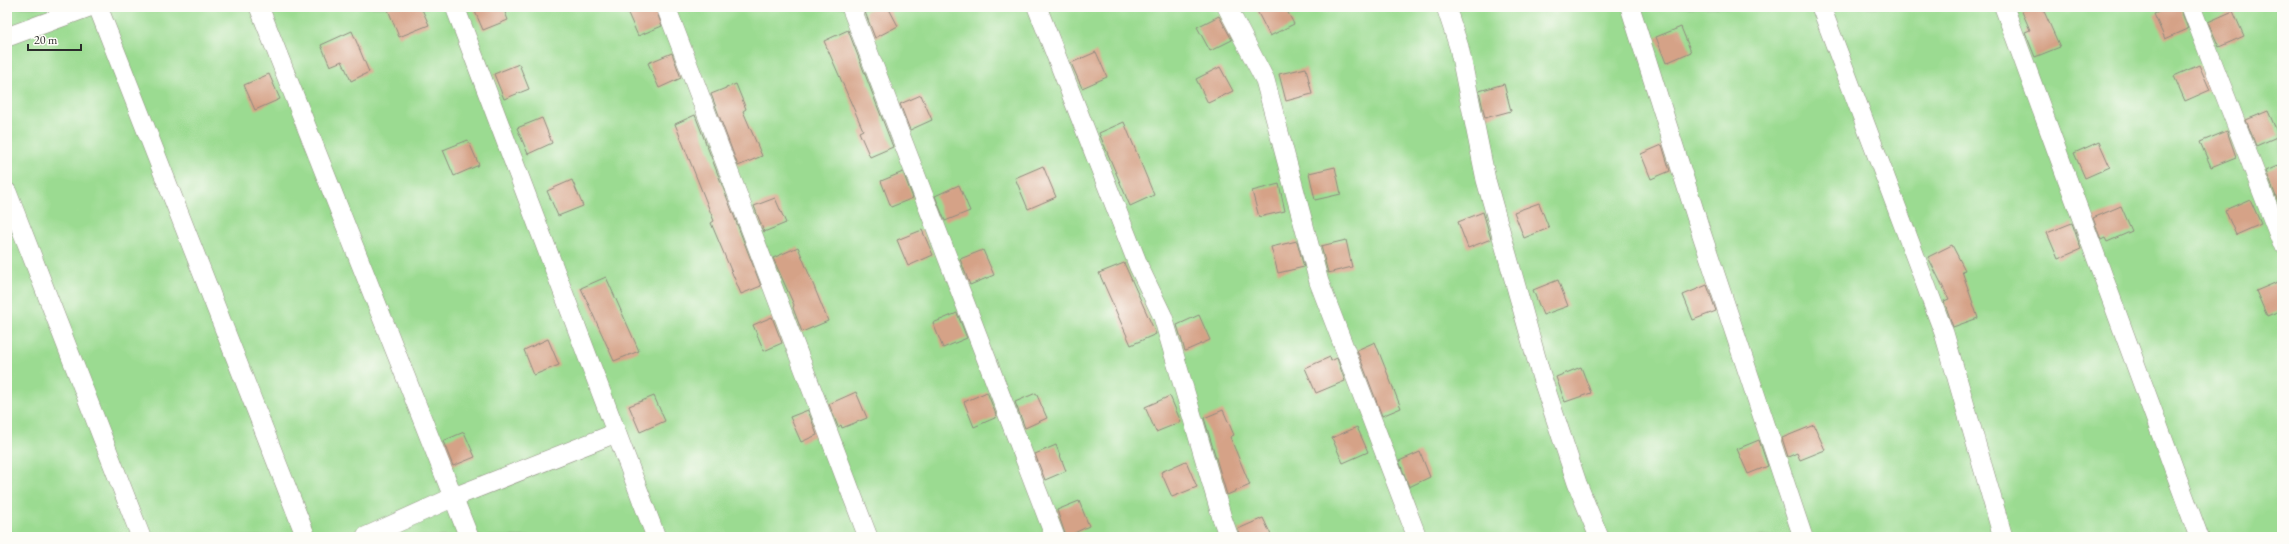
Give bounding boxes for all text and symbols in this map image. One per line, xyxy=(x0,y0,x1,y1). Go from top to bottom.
scale bar xyxy=(28,26,81,52)
text: 20 m xyxy=(34,32,58,48)

